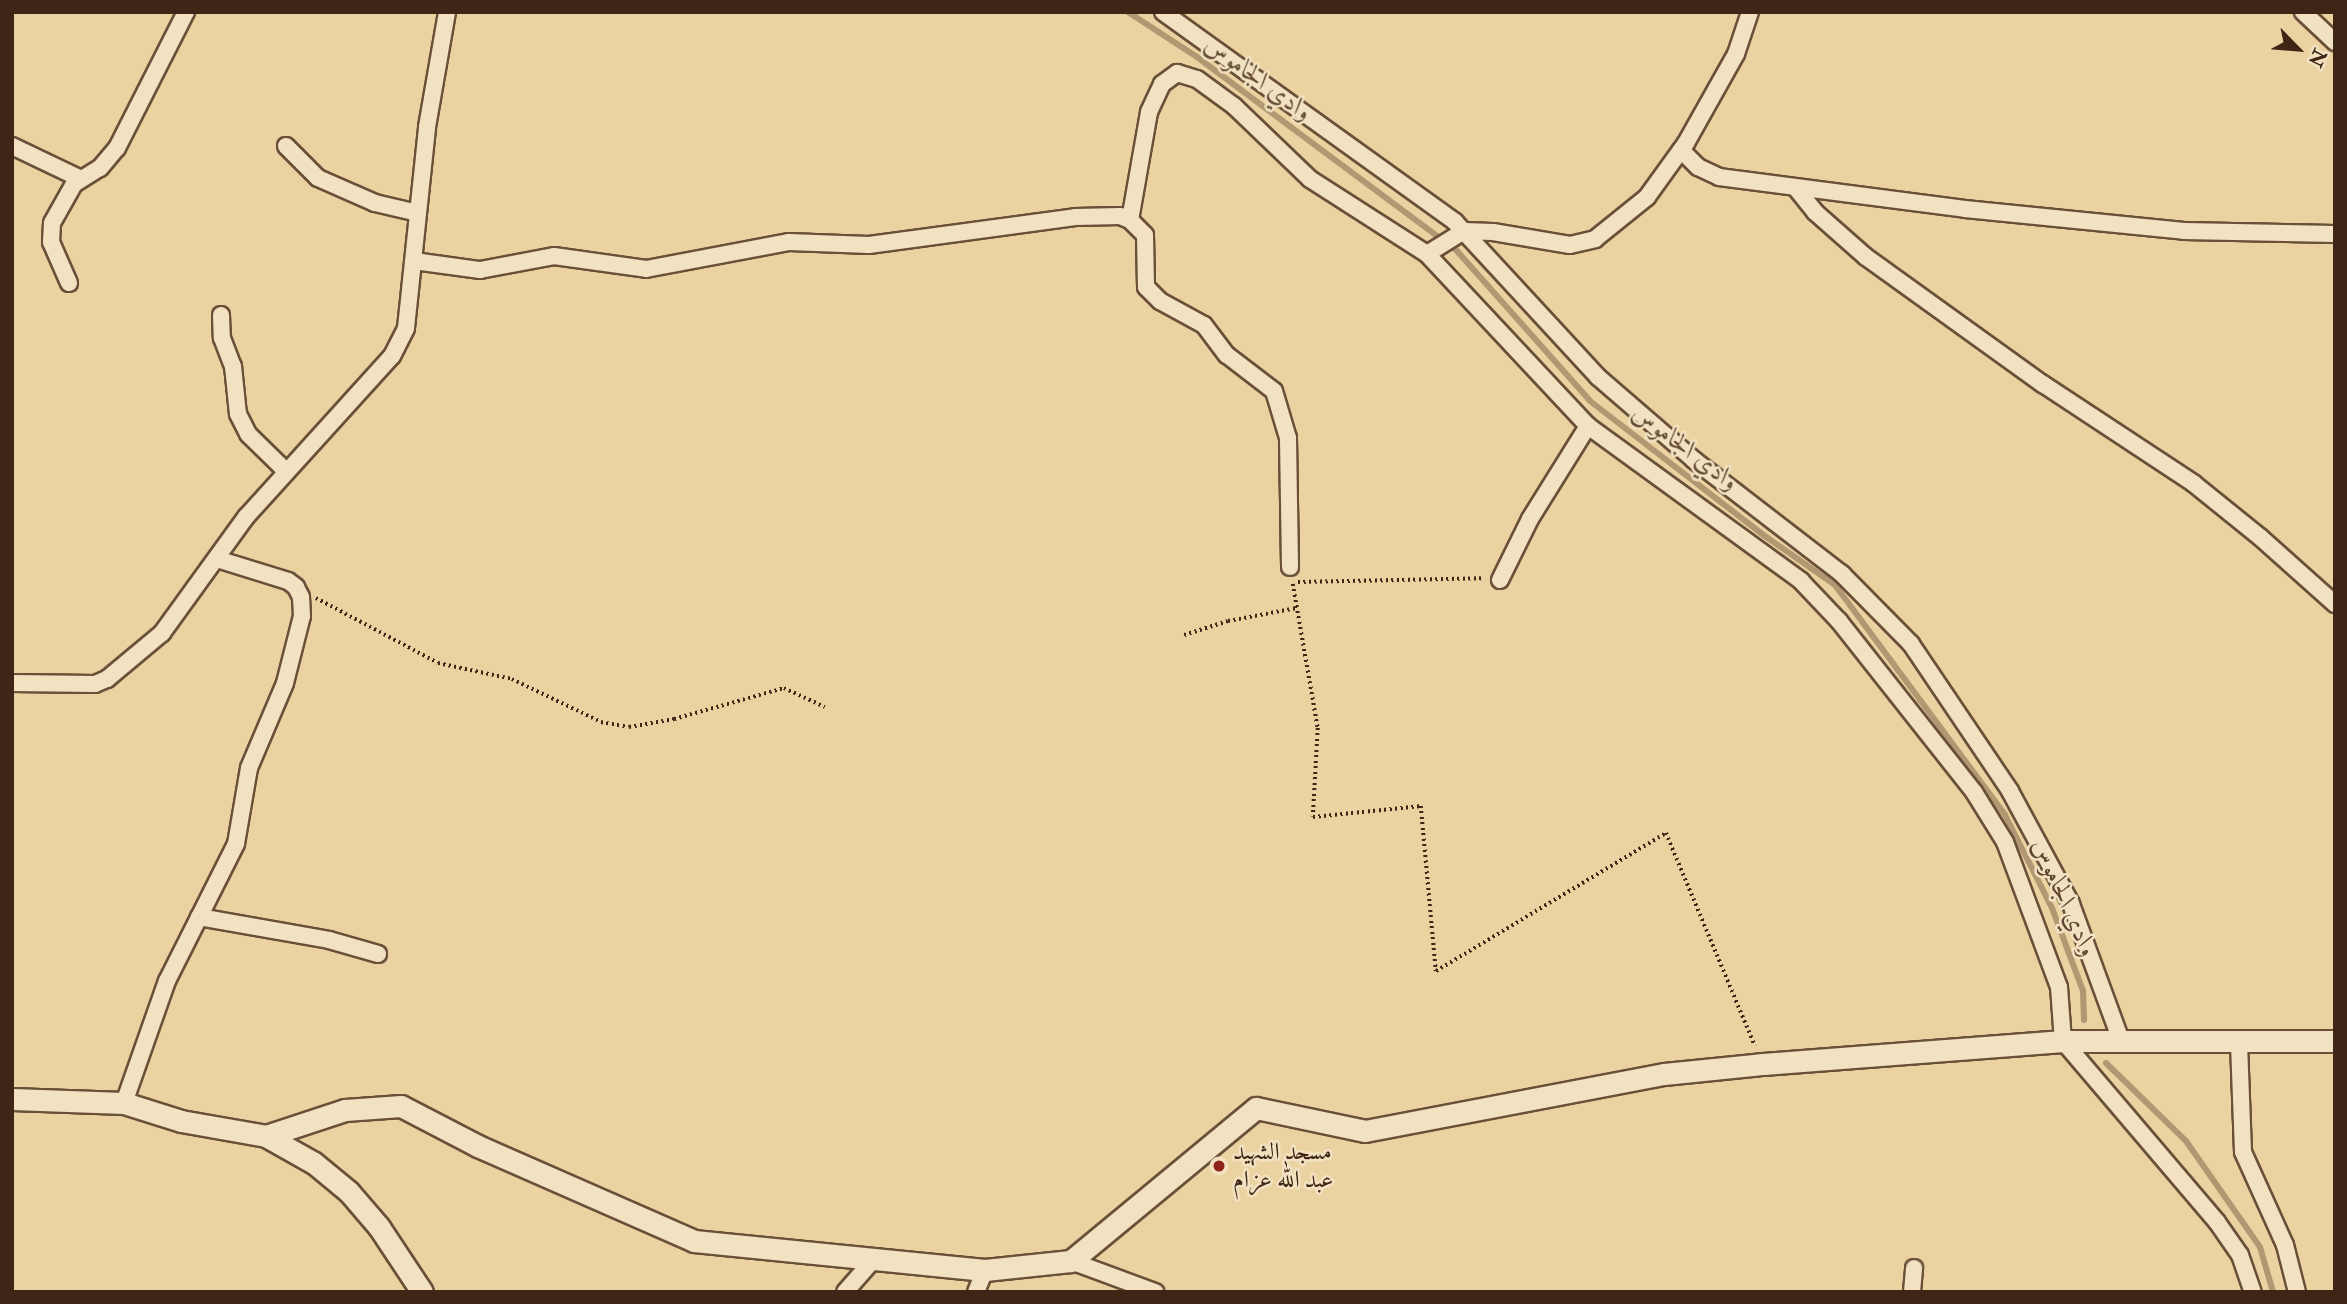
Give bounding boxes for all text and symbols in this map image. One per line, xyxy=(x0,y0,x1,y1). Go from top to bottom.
north arrow xyxy=(2263,14,2333,84)
water label: وادي الجاموس xyxy=(1198,29,1318,129)
text: N xyxy=(2303,45,2332,71)
water label: وادي الجاموس xyxy=(1625,398,1745,498)
water label: وادي الجاموس xyxy=(2024,834,2104,962)
place label: مسجد الشهيد عبد الله عزام xyxy=(1233,1138,1333,1194)
marker: مسجد الشهيد عبد الله عزام xyxy=(1211,1158,1227,1174)

